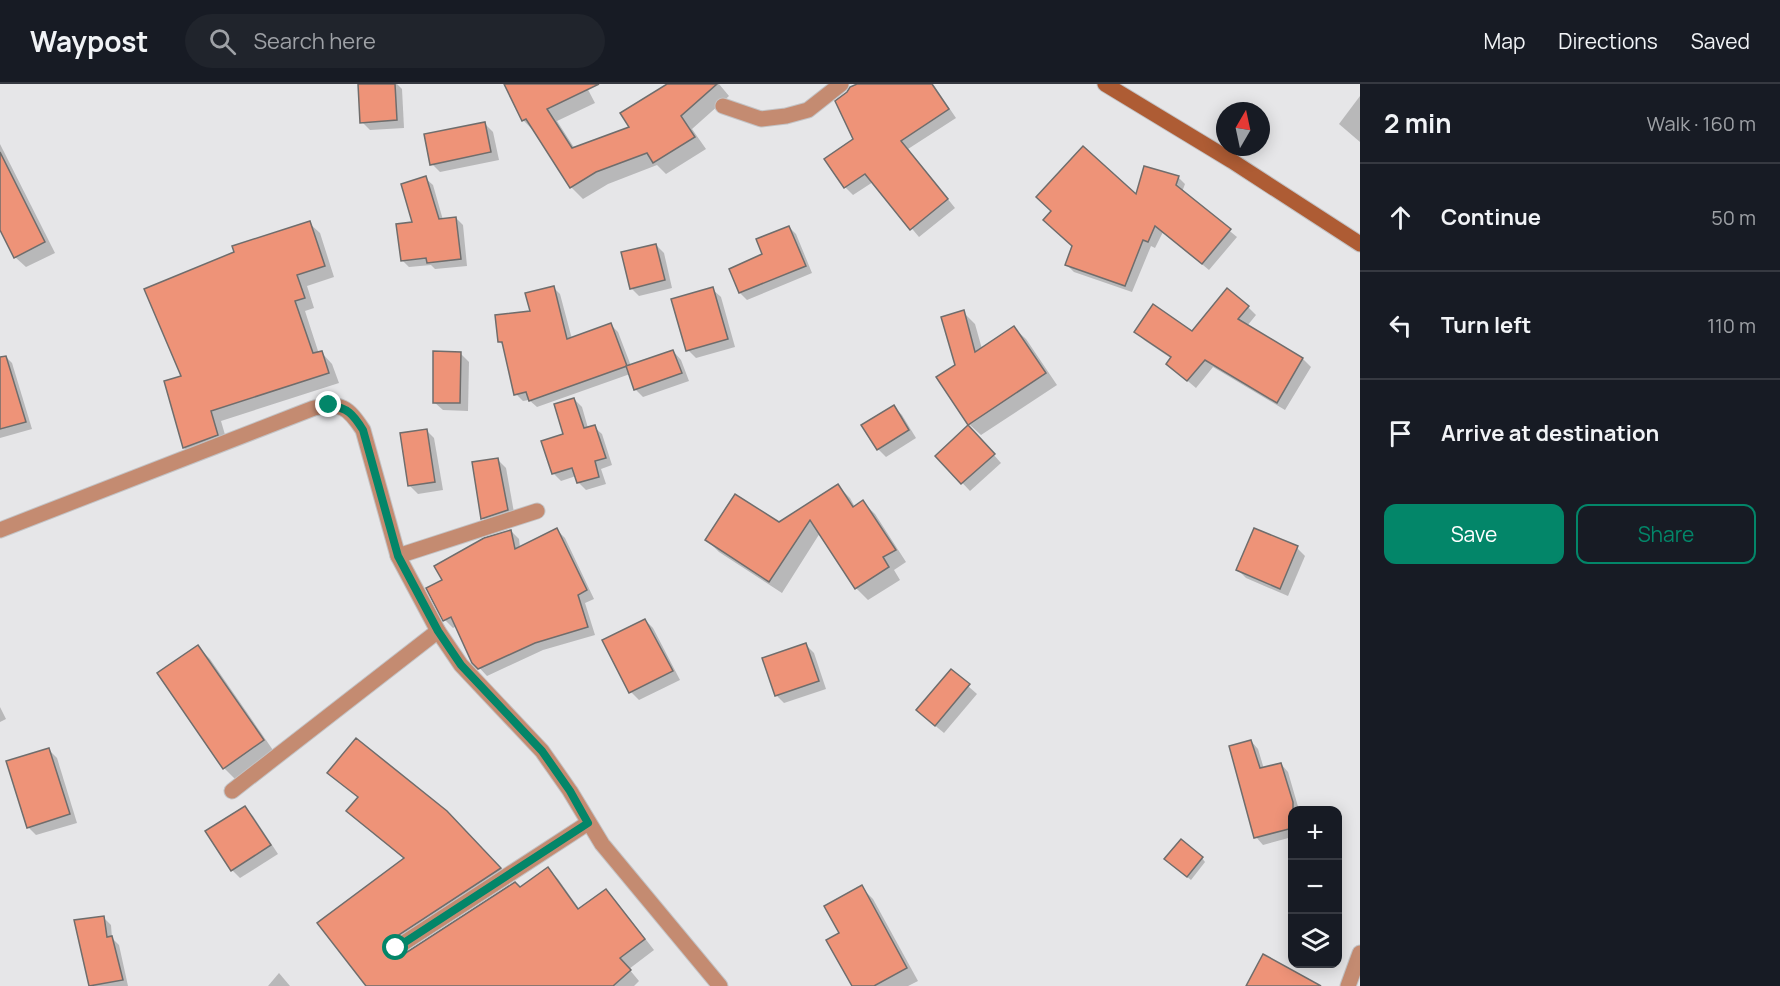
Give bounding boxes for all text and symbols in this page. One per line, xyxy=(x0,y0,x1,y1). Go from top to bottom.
search box xyxy=(185,14,605,68)
text: Waypost xyxy=(30,22,149,60)
icon: search xyxy=(206,25,239,58)
text: Search here xyxy=(254,26,376,56)
text: Map xyxy=(1484,27,1525,55)
text: Directions xyxy=(1558,27,1658,55)
text: Saved xyxy=(1691,27,1750,55)
north arrow xyxy=(1216,102,1270,156)
text: 2 min xyxy=(1384,105,1452,141)
text: Walk · 160 m xyxy=(1647,110,1756,137)
icon: ahead xyxy=(1384,201,1417,234)
text: Continue xyxy=(1441,202,1541,232)
text: 50 m xyxy=(1711,204,1756,231)
icon: left xyxy=(1384,309,1417,342)
text: Turn left xyxy=(1441,310,1531,340)
text: 110 m xyxy=(1707,312,1756,339)
route end xyxy=(315,391,341,417)
icon: arrive xyxy=(1384,417,1417,450)
text: Arrive at destination xyxy=(1441,418,1659,448)
button: Save xyxy=(1384,504,1564,564)
button: Share xyxy=(1576,504,1756,564)
map controls xyxy=(1288,806,1342,968)
button: + xyxy=(1288,806,1342,860)
button: − xyxy=(1288,860,1342,914)
button: layers xyxy=(1288,914,1342,968)
route start xyxy=(382,934,408,960)

